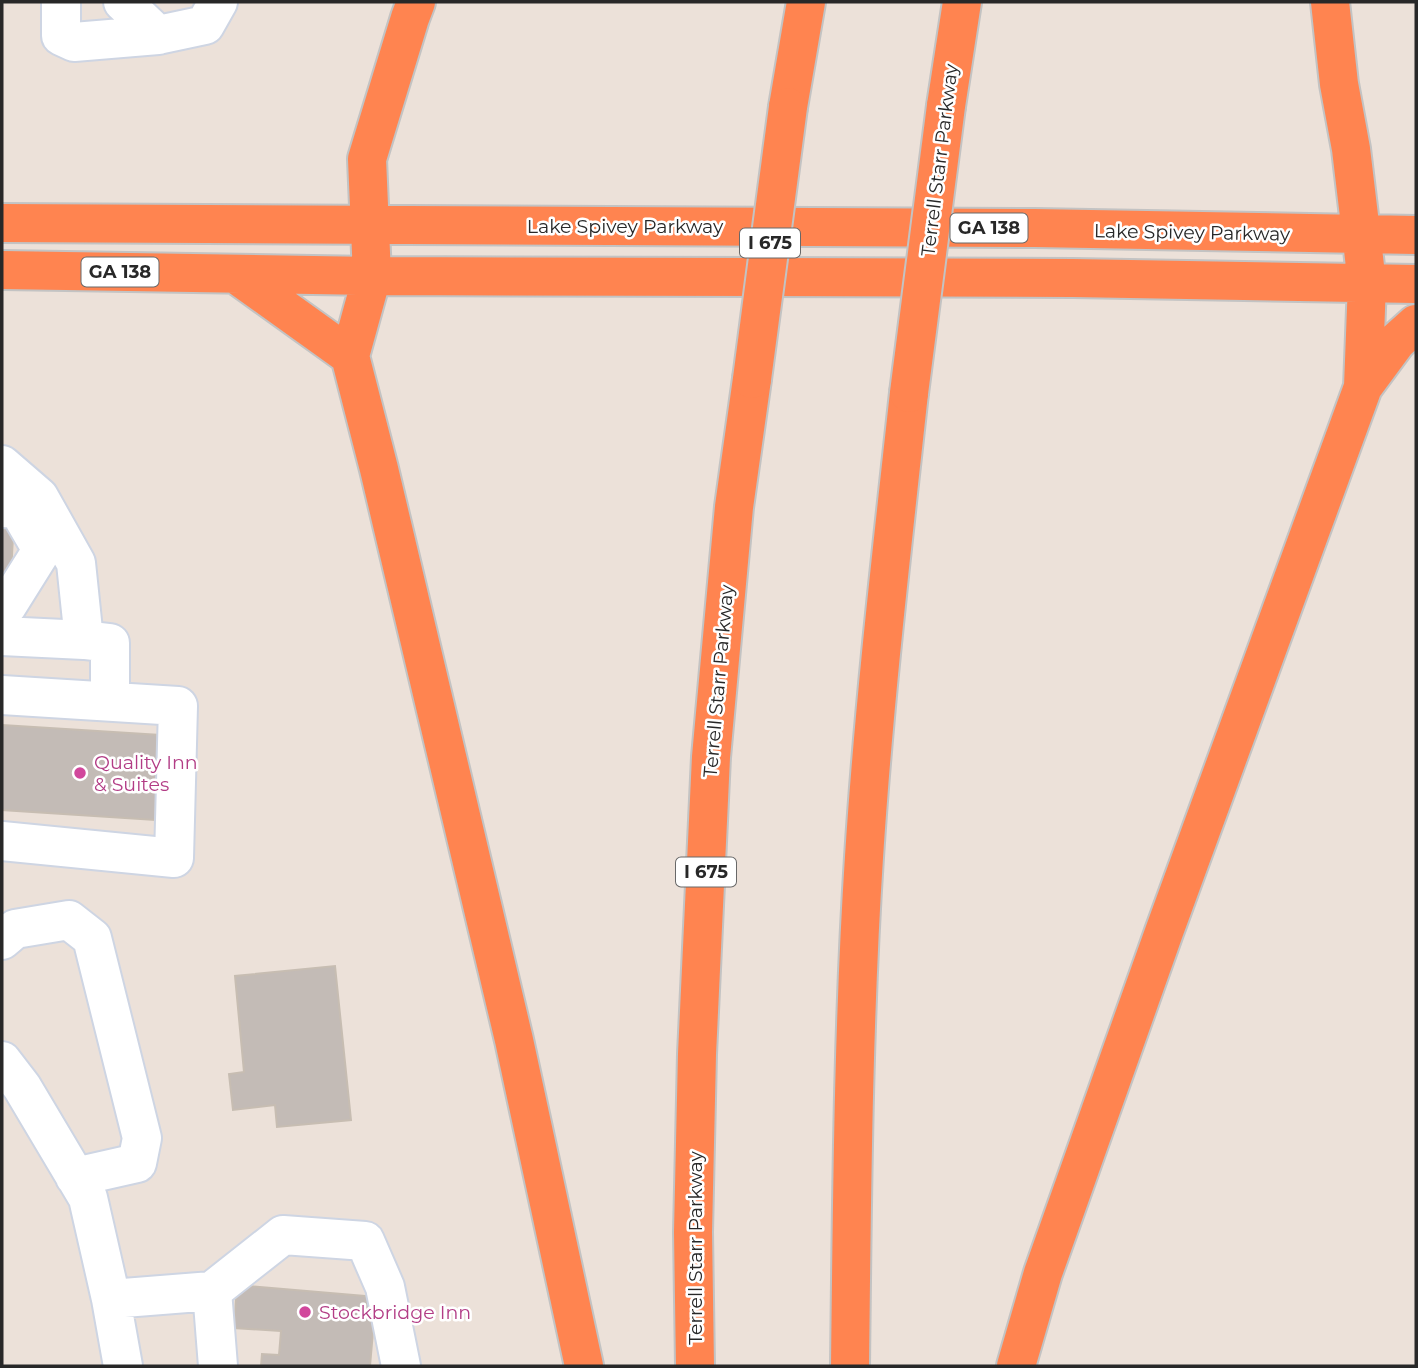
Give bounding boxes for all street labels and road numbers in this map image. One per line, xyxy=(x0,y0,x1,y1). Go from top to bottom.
street label: Terrell Starr Parkway xyxy=(916,62,963,257)
road number: GA 138 xyxy=(950,213,1028,242)
street label: Lake Spivey Parkway xyxy=(527,215,724,238)
street label: Lake Spivey Parkway xyxy=(1094,219,1291,246)
road number: I 675 xyxy=(740,229,800,258)
road number: GA 138 xyxy=(82,258,158,286)
street label: Terrell Starr Parkway xyxy=(699,583,738,778)
road number: I 675 xyxy=(676,858,736,886)
street label: Terrell Starr Parkway xyxy=(684,1151,707,1345)

